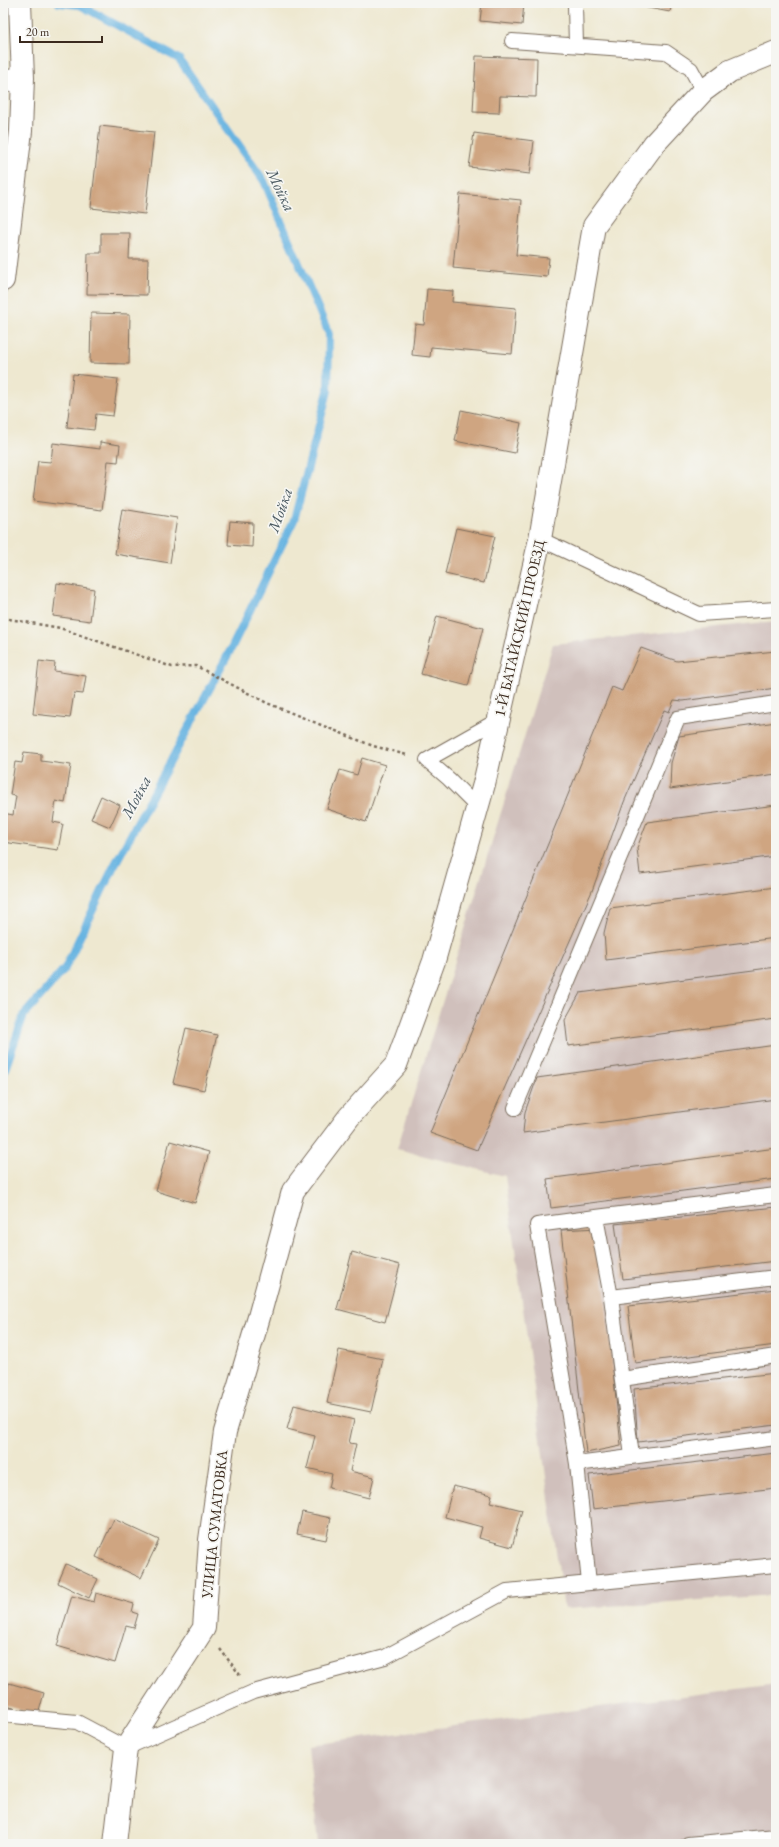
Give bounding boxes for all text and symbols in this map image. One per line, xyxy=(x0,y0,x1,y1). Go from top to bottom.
scale bar xyxy=(20,18,102,44)
text: 20 m xyxy=(26,24,50,40)
water label: Мойка xyxy=(261,164,300,215)
water label: Мойка xyxy=(262,485,297,536)
street label: 1-Й БАТАЙСКИЙ ПРОЕЗД xyxy=(489,538,549,718)
water label: Мойка xyxy=(116,772,156,823)
street label: УЛИЦА СУМАТОВКА xyxy=(197,1448,231,1600)

